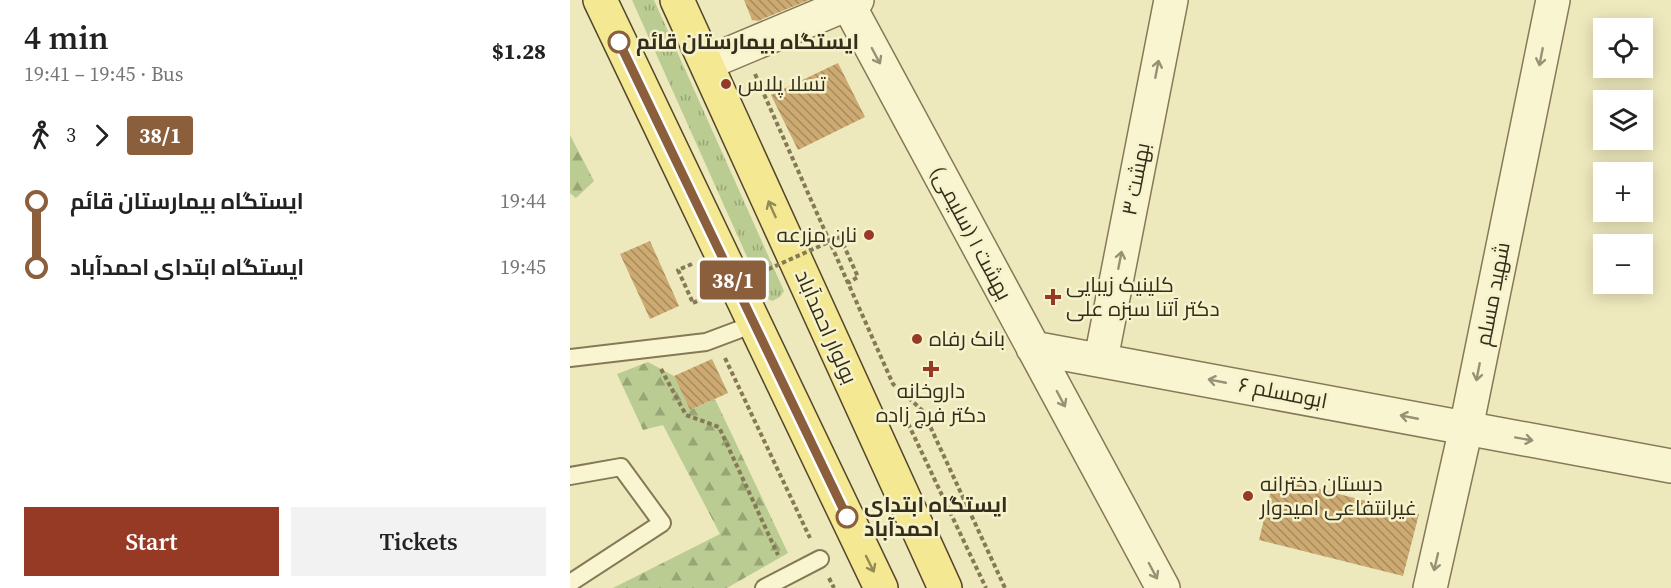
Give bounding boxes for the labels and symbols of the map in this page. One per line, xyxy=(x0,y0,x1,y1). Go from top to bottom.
place label: ایستگاه بیمارستان قائم xyxy=(636,27,859,56)
marker: ایستگاه بیمارستان قائم xyxy=(608,31,630,53)
one-way arrow xyxy=(870,47,882,64)
one-way arrow xyxy=(1535,48,1547,67)
one-way arrow xyxy=(1152,59,1163,79)
place label: تسلا پلاس xyxy=(738,69,826,98)
marker: تسلا پلاس xyxy=(719,77,733,91)
street label: بهشت ۳ xyxy=(1114,140,1157,218)
street label: بهشت ۱ (سلیمی) xyxy=(924,161,1019,305)
one-way arrow xyxy=(766,200,778,218)
place label: نان مزرعه xyxy=(776,220,857,249)
marker: نان مزرعه xyxy=(862,228,876,242)
street label: شهید مسلم xyxy=(1468,239,1517,348)
one-way arrow xyxy=(1115,251,1126,270)
line badge: 38/1 xyxy=(691,260,775,300)
street label: بولوار احمدآباد xyxy=(788,265,865,388)
place label: کلینیک زیبایی دکتر آتنا سبزه علی xyxy=(1066,270,1220,323)
marker: کلینیک زیبایی دکتر آتنا سبزه علی xyxy=(1044,288,1062,306)
place label: بانک رفاه xyxy=(929,324,1005,353)
marker: بانک رفاه xyxy=(910,332,924,346)
marker: داروخانه دکتر فرج زاده xyxy=(924,362,938,376)
one-way arrow xyxy=(1471,362,1483,381)
street label: ابومسلم ۶ xyxy=(1236,370,1330,415)
one-way arrow xyxy=(1208,375,1227,386)
place label: داروخانه دکتر فرج زاده xyxy=(876,376,986,429)
one-way arrow xyxy=(1055,390,1067,407)
one-way arrow xyxy=(1399,411,1419,422)
one-way arrow xyxy=(1513,434,1533,445)
place label: دبستان دخترانه غیرانتفاعی امیدوار xyxy=(1259,469,1417,522)
marker: دبستان دخترانه غیرانتفاعی امیدوار xyxy=(1241,489,1255,503)
place label: ایستگاه ابتدای احمدآباد xyxy=(864,490,1008,543)
marker: ایستگاه ابتدای احمدآباد xyxy=(836,506,858,528)
one-way arrow xyxy=(1429,553,1441,572)
one-way arrow xyxy=(865,555,876,573)
one-way arrow xyxy=(1148,561,1159,579)

